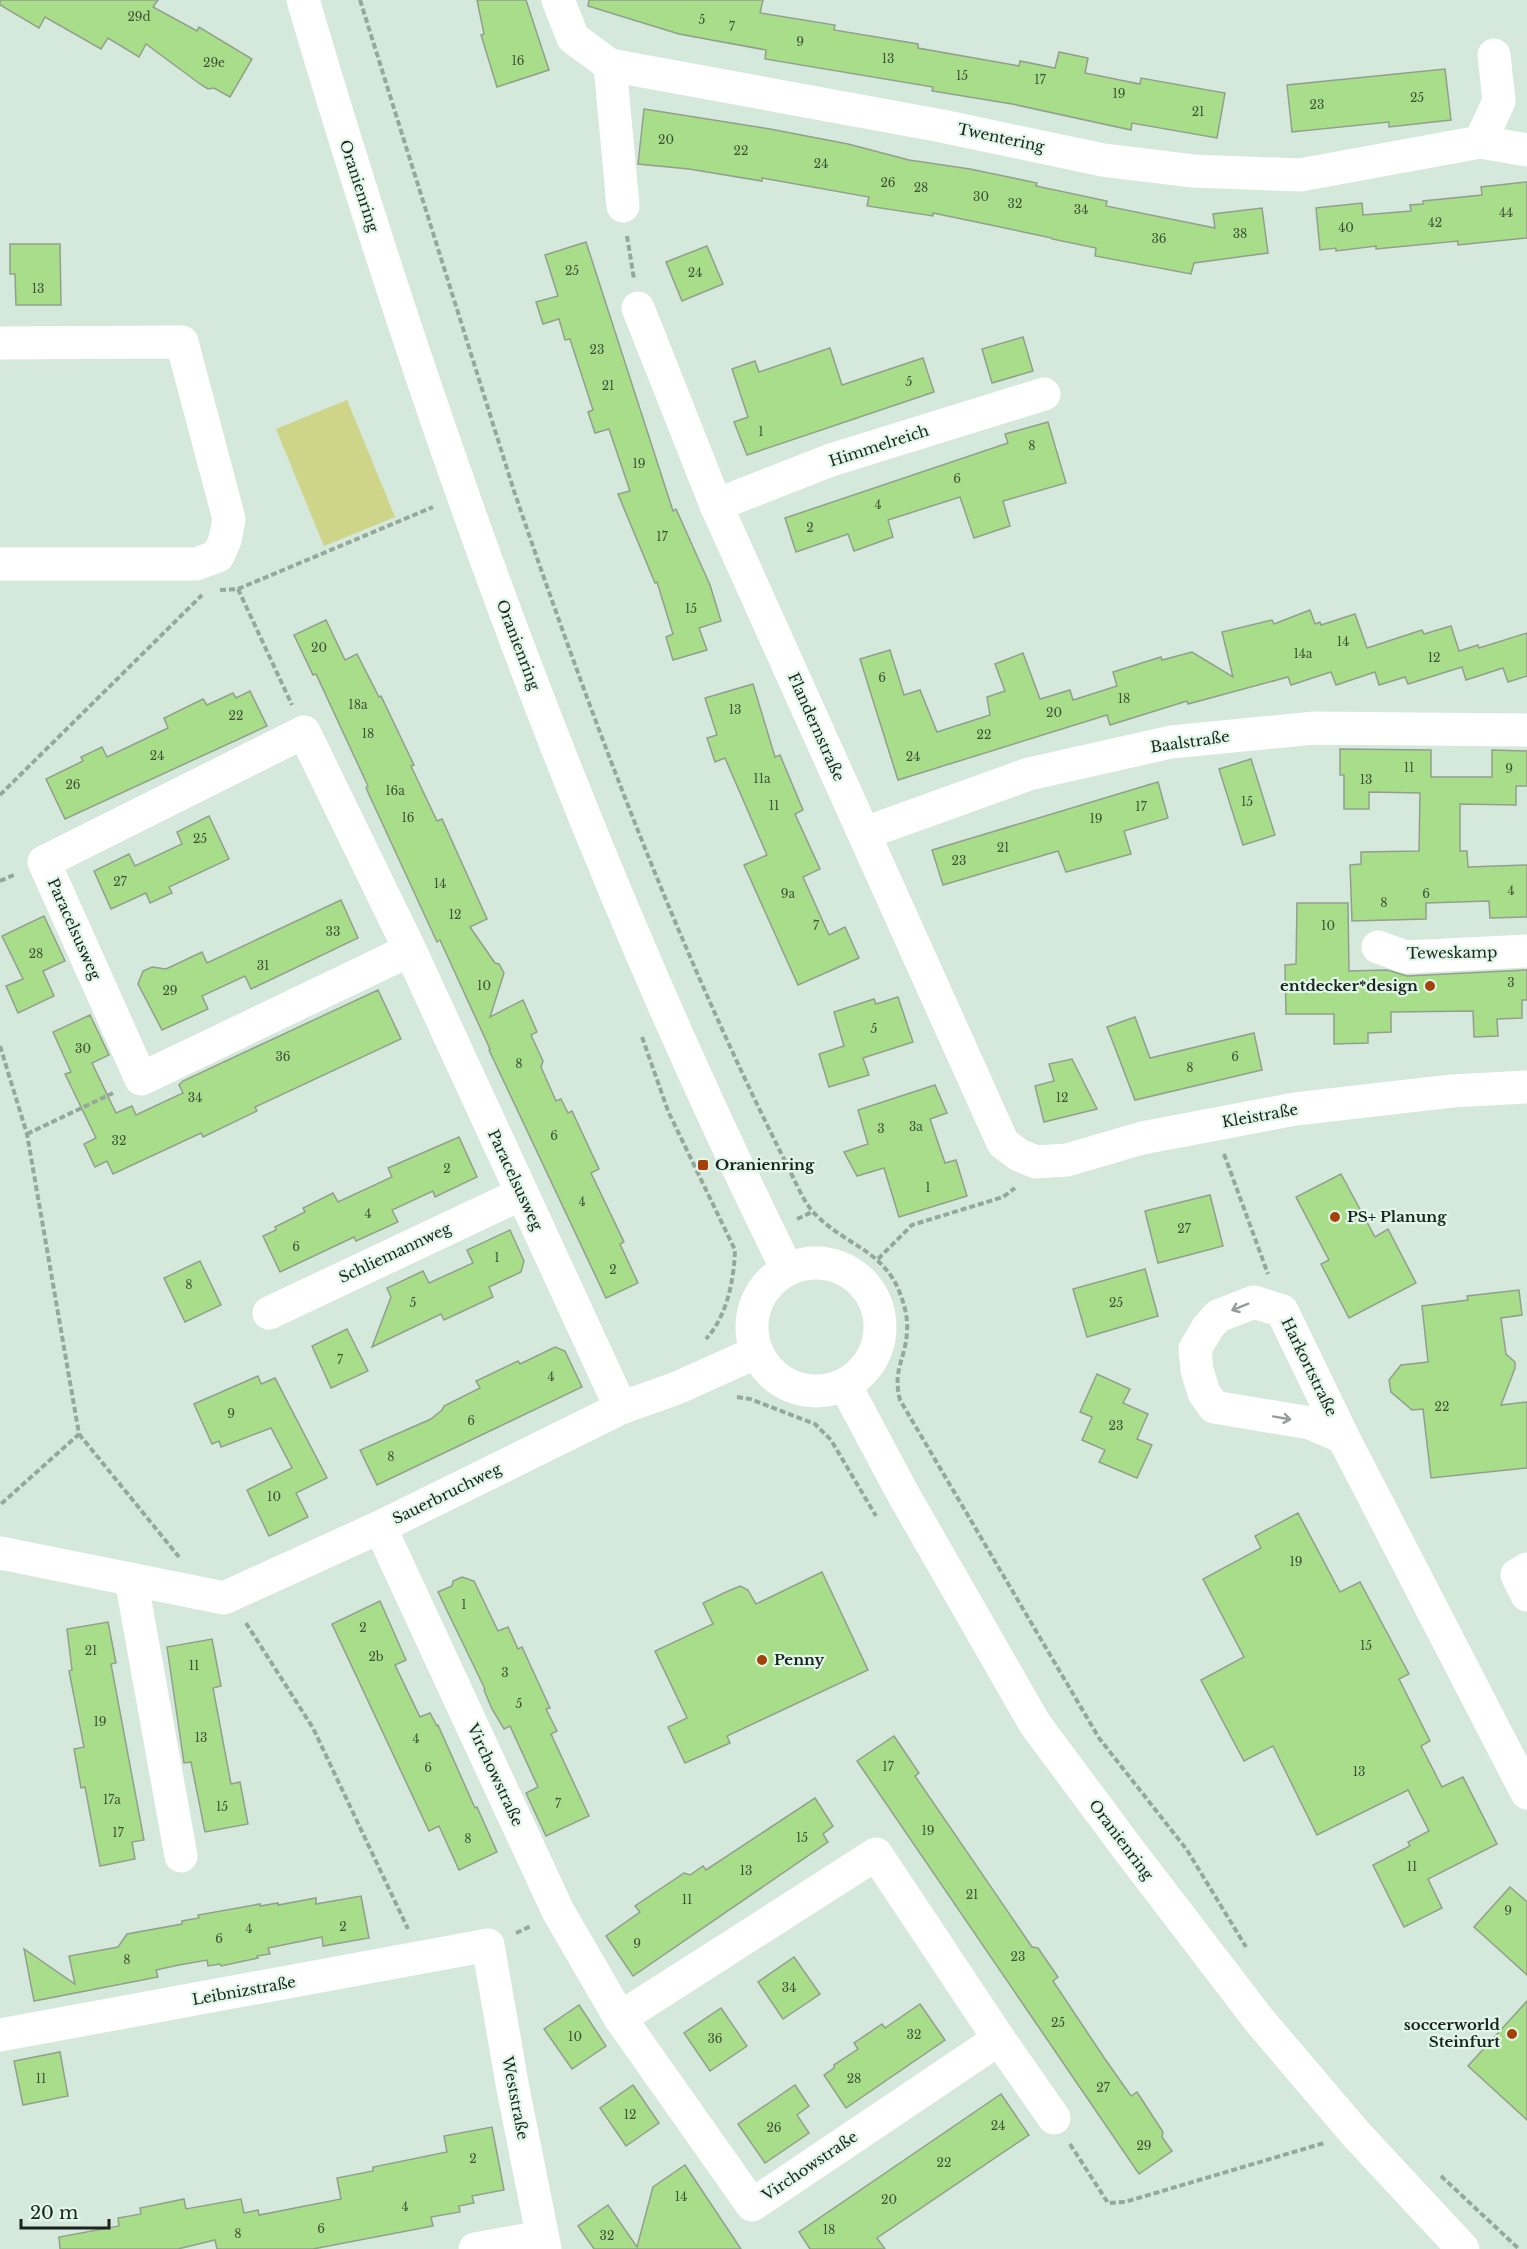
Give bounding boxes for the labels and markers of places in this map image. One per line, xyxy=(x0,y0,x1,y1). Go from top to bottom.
place label: entdecker*design xyxy=(1280,976,1418,995)
marker: entdecker*design xyxy=(1423,979,1437,993)
place label: Oranienring xyxy=(715,1155,815,1174)
marker: Oranienring xyxy=(696,1158,710,1172)
place label: PS+ Planung xyxy=(1347,1207,1447,1226)
marker: PS+ Planung xyxy=(1328,1210,1342,1224)
place label: Penny xyxy=(774,1650,825,1669)
marker: Penny xyxy=(755,1653,769,1667)
place label: soccerworld Steinfurt xyxy=(1404,2015,1501,2051)
marker: soccerworld Steinfurt xyxy=(1505,2027,1519,2041)

